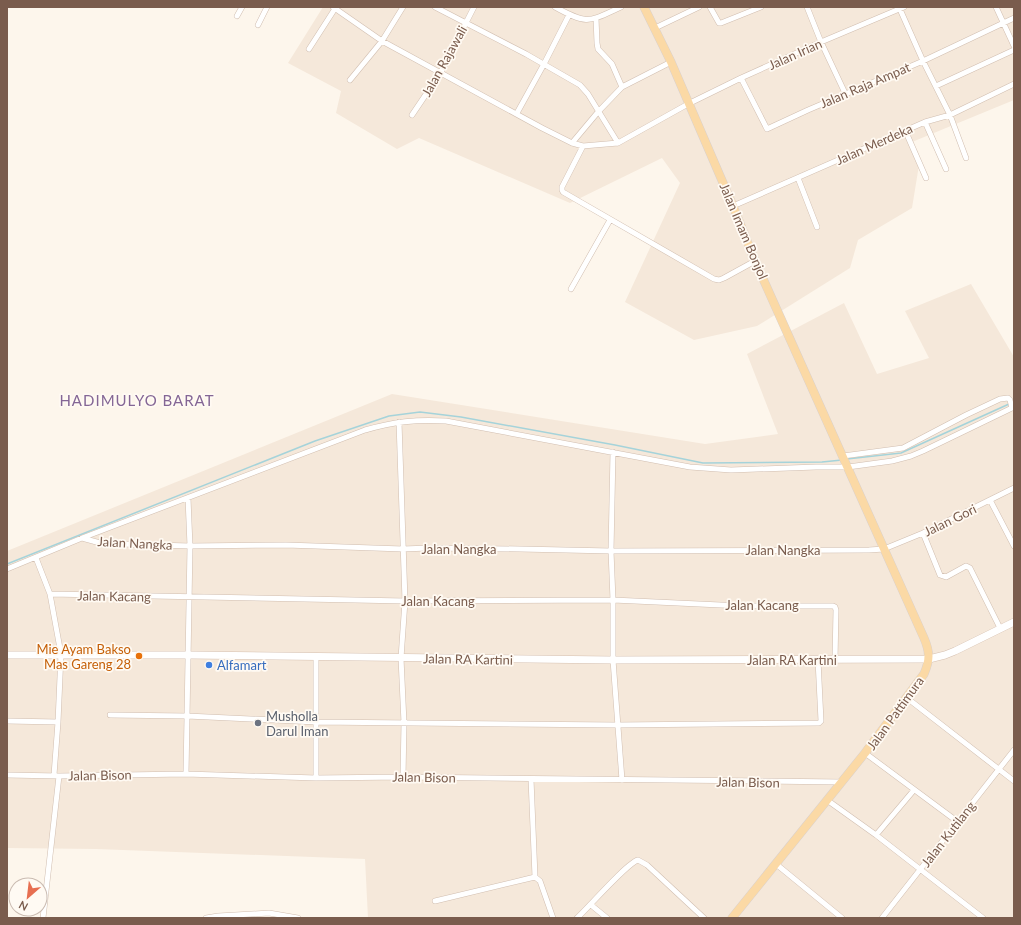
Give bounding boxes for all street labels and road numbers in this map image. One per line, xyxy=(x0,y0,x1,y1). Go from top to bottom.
street label: Jalan Rajawali xyxy=(418,23,470,99)
street label: Jalan Irian xyxy=(766,35,824,73)
street label: Jalan Raja Ampat xyxy=(817,59,913,111)
street label: Jalan Merdeka xyxy=(833,120,915,168)
street label: Jalan Imam Bonjol xyxy=(717,180,771,282)
street label: Jalan Gori xyxy=(921,500,979,540)
street label: Jalan Nangka xyxy=(97,533,173,553)
street label: Jalan Nangka xyxy=(421,541,497,557)
street label: Jalan Nangka xyxy=(745,542,821,558)
street label: Jalan Kacang xyxy=(77,587,151,605)
street label: Jalan Kacang xyxy=(401,593,475,609)
street label: Jalan Kacang xyxy=(725,597,799,613)
street label: Jalan RA Kartini xyxy=(423,650,513,668)
street label: Jalan RA Kartini xyxy=(747,652,837,668)
street label: Jalan Pattimura xyxy=(863,673,927,753)
street label: Jalan Bison xyxy=(68,766,132,784)
street label: Jalan Bison xyxy=(392,768,456,786)
street label: Jalan Bison xyxy=(716,773,780,791)
street label: Jalan Kutilang xyxy=(917,798,979,870)

